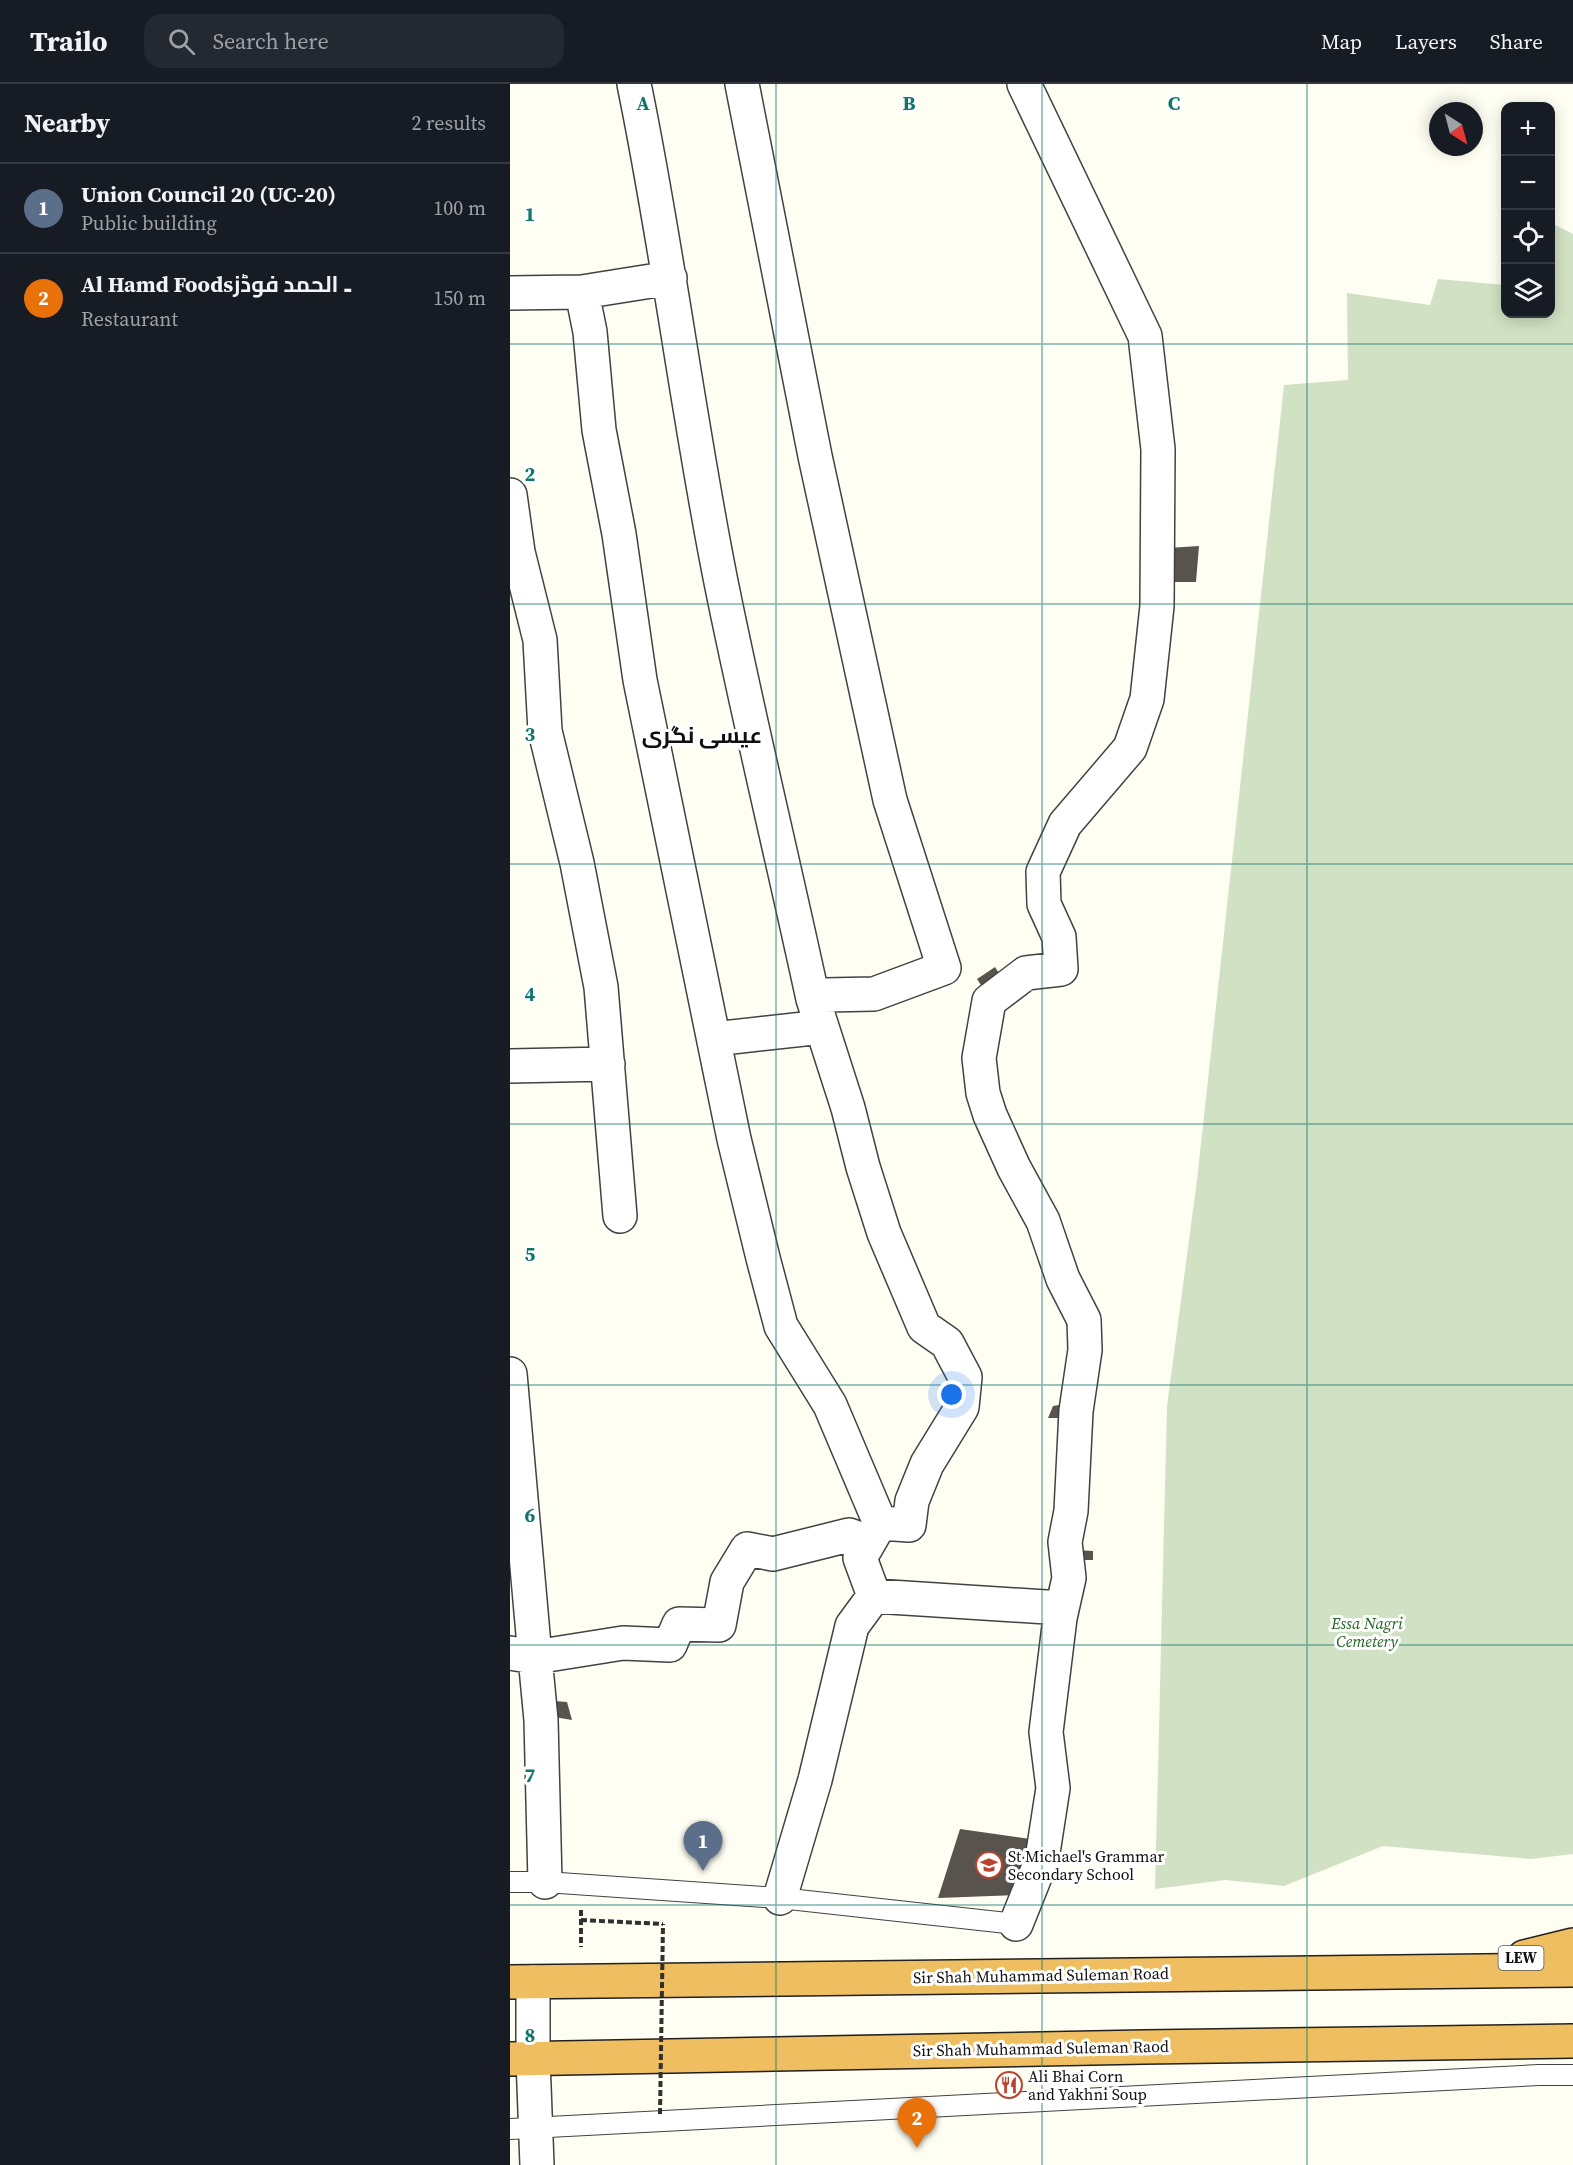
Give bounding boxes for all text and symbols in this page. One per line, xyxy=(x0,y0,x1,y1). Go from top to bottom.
search box xyxy=(144,14,564,68)
text: Trailo xyxy=(30,22,108,60)
icon: search xyxy=(165,25,198,58)
text: Search here xyxy=(213,26,329,56)
text: Map xyxy=(1321,27,1362,56)
text: Layers xyxy=(1395,27,1457,56)
text: Share xyxy=(1490,27,1543,56)
text: A xyxy=(636,89,650,117)
text: B xyxy=(902,89,916,117)
text: C xyxy=(1168,89,1180,117)
north arrow xyxy=(1429,102,1483,156)
map controls xyxy=(1501,102,1555,318)
button: + xyxy=(1501,102,1555,156)
text: Nearby xyxy=(24,105,110,141)
text: 2 results xyxy=(411,109,486,137)
button: − xyxy=(1501,156,1555,210)
text: Union Council 20 (UC-20) xyxy=(81,179,336,209)
text: 1 xyxy=(38,194,49,222)
text: 100 m xyxy=(433,194,486,222)
text: 1 xyxy=(525,200,535,228)
text: Public building xyxy=(81,209,217,237)
button: locate xyxy=(1501,210,1555,264)
button: layers xyxy=(1501,264,1555,318)
text: Al Hamd Foods۔ الحمد فوڈز xyxy=(81,269,352,299)
text: 2 xyxy=(38,284,49,312)
text: 150 m xyxy=(433,284,486,312)
text: Restaurant xyxy=(81,305,178,333)
text: 2 xyxy=(525,460,536,488)
text: 3 xyxy=(525,720,536,748)
district label: عیسی نگری xyxy=(642,720,762,750)
text: 4 xyxy=(525,980,536,1008)
text: 5 xyxy=(525,1240,536,1268)
your location xyxy=(937,1380,966,1409)
text: 6 xyxy=(525,1501,536,1529)
park label: Essa Nagri Cemetery xyxy=(1330,1612,1403,1652)
text: 7 xyxy=(525,1761,536,1789)
pin: 1 xyxy=(684,1822,722,1871)
place label: St Michael's Grammar Secondary School xyxy=(1008,1845,1165,1885)
school or university icon: St Michael's Grammar Secondary School xyxy=(974,1850,1004,1880)
road number: LEW xyxy=(1498,1946,1544,1970)
street label: Sir Shah Muhammad Suleman Road xyxy=(913,1962,1169,1988)
text: 8 xyxy=(525,2021,535,2049)
street label: Sir Shah Muhammad Suleman Raod xyxy=(913,2035,1169,2061)
place label: Ali Bhai Corn and Yakhni Soup xyxy=(1028,2065,1147,2105)
restaurant icon: Ali Bhai Corn and Yakhni Soup xyxy=(994,2070,1024,2100)
pin: 2 xyxy=(898,2098,936,2148)

